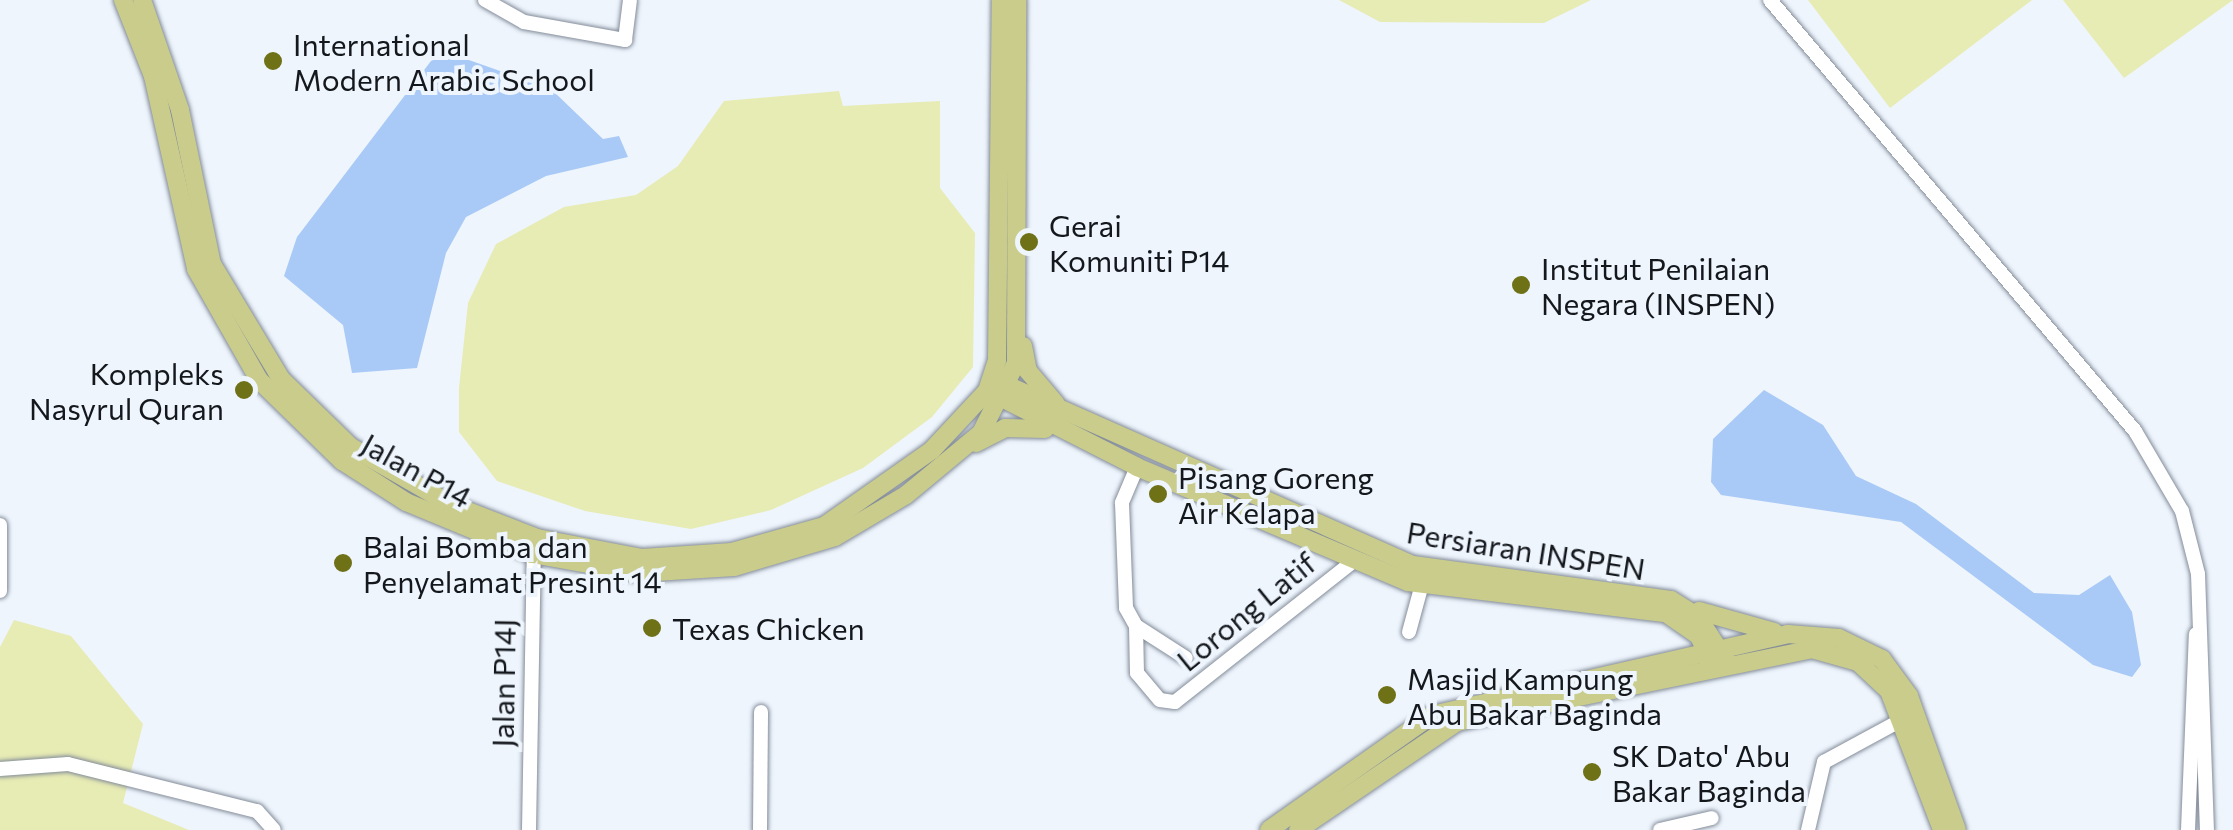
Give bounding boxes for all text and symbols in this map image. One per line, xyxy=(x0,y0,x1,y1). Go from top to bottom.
place label: International Modern Arabic School xyxy=(293,26,595,96)
marker: International Modern Arabic School xyxy=(262,50,284,72)
place label: Gerai Komuniti P14 xyxy=(1049,207,1229,278)
marker: Gerai Komuniti P14 xyxy=(1018,231,1040,253)
place label: Institut Penilaian Negara (INSPEN) xyxy=(1541,250,1775,320)
marker: Institut Penilaian Negara (INSPEN) xyxy=(1510,274,1532,296)
place label: Kompleks Nasyrul Quran xyxy=(29,355,224,426)
marker: Kompleks Nasyrul Quran xyxy=(233,379,255,401)
street label: Jalan P14 xyxy=(356,425,478,515)
place label: Pisang Goreng Air Kelapa xyxy=(1178,459,1374,530)
marker: Pisang Goreng Air Kelapa xyxy=(1147,483,1169,505)
street label: Persiaran INSPEN xyxy=(1404,513,1648,587)
place label: Balai Bomba dan Penyelamat Presint 14 xyxy=(363,528,662,598)
street label: Lorong Latif xyxy=(1169,544,1323,678)
marker: Balai Bomba dan Penyelamat Presint 14 xyxy=(332,552,354,574)
place label: Texas Chicken xyxy=(672,610,865,646)
marker: Texas Chicken xyxy=(641,617,663,639)
street label: Jalan P14J xyxy=(484,618,522,748)
place label: Masjid Kampung Abu Bakar Baginda xyxy=(1407,660,1662,730)
marker: Masjid Kampung Abu Bakar Baginda xyxy=(1376,684,1398,706)
place label: SK Dato' Abu Bakar Baginda xyxy=(1612,737,1806,808)
marker: SK Dato' Abu Bakar Baginda xyxy=(1581,761,1603,783)

